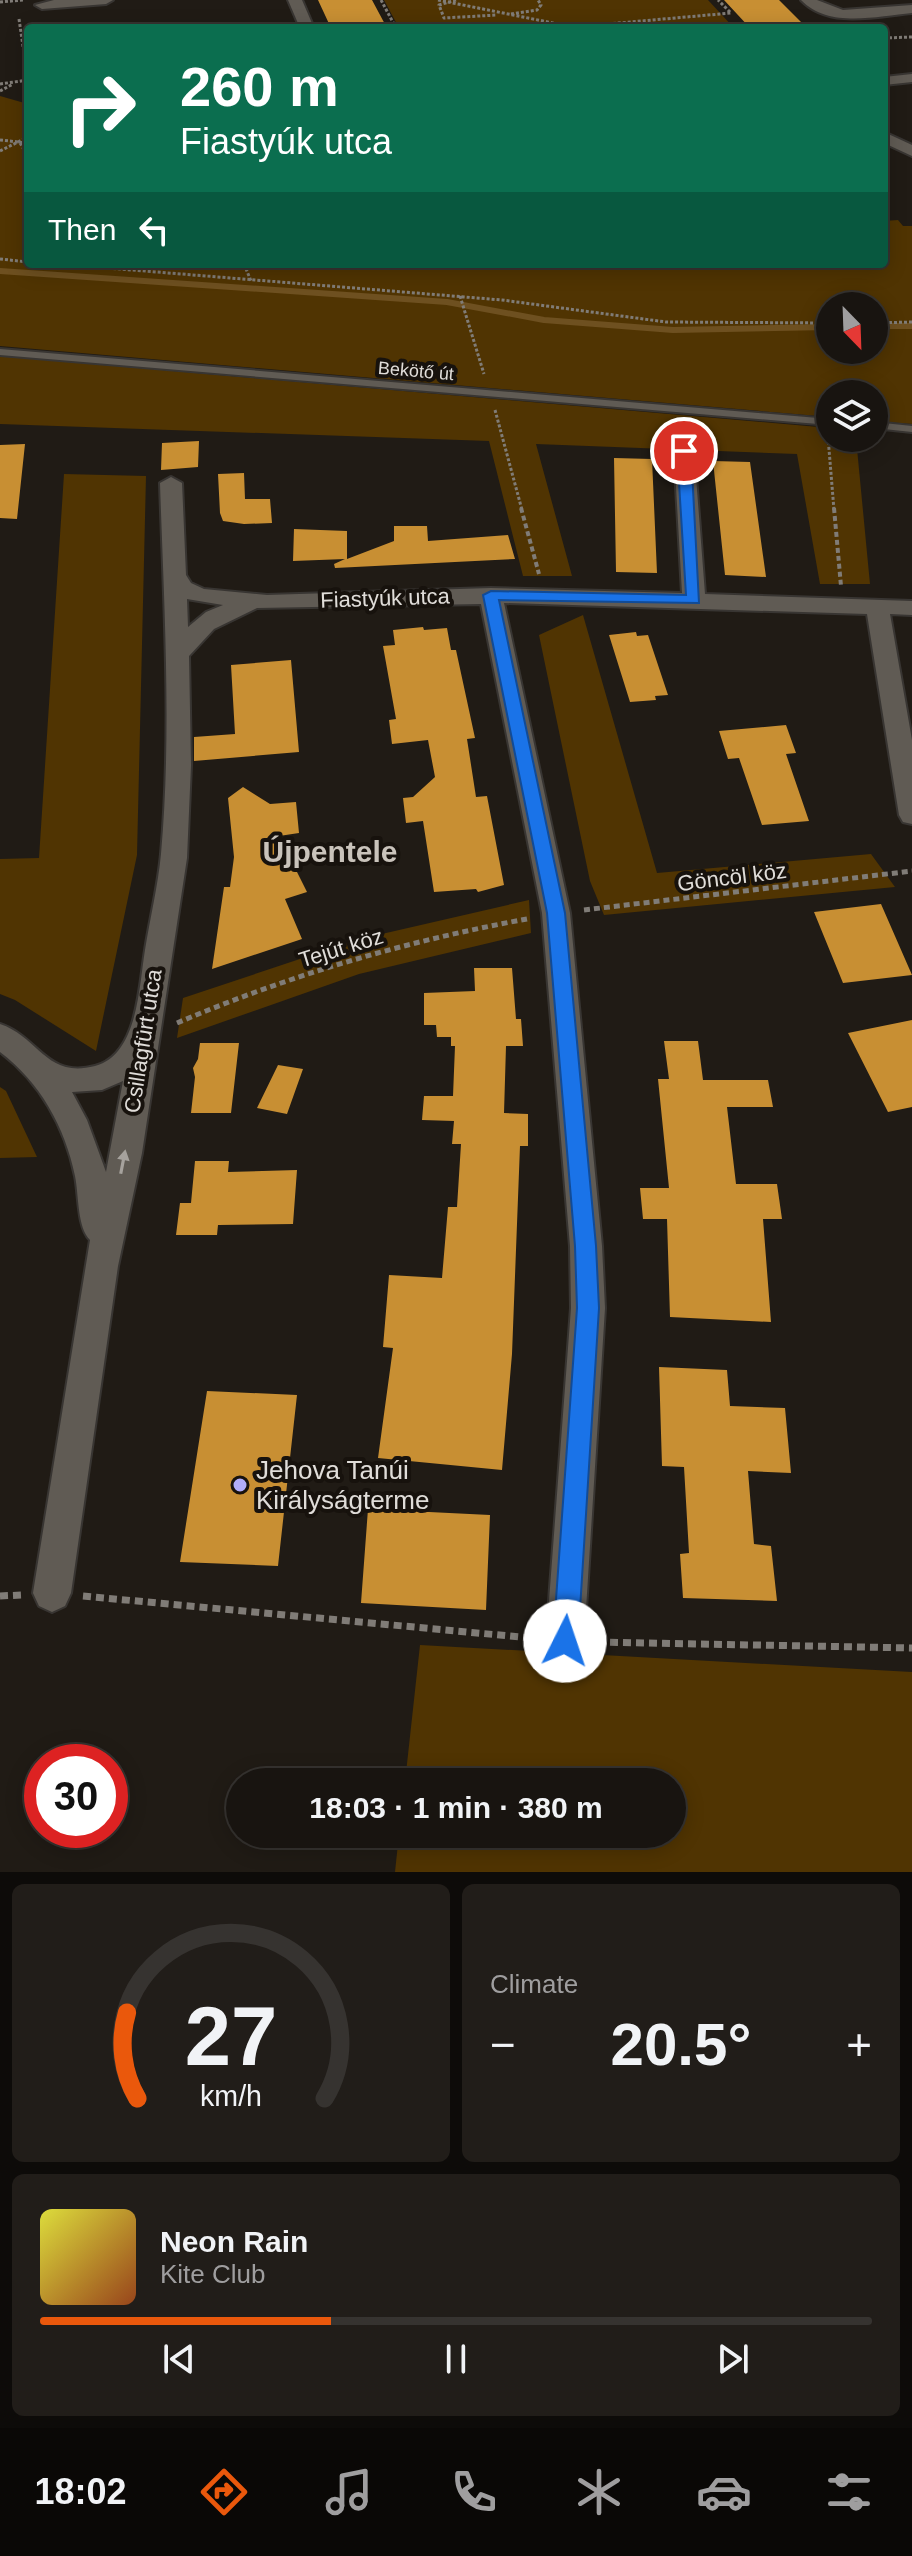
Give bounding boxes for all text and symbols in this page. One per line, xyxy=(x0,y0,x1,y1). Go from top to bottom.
text: 260 m xyxy=(180,55,339,118)
icon: right xyxy=(48,56,152,160)
text: Fiastyúk utca xyxy=(180,121,392,162)
icon: left xyxy=(132,208,176,252)
text: Then xyxy=(48,213,116,246)
north arrow xyxy=(816,292,888,364)
map controls xyxy=(816,292,888,452)
street label: Bekötő út xyxy=(377,358,455,384)
button: layers xyxy=(816,380,888,452)
pin xyxy=(650,417,718,485)
icon: arrive xyxy=(662,429,706,473)
street label: Fiastyúk utca xyxy=(320,583,451,613)
district label: Újpentele xyxy=(262,835,398,868)
street label: Göncöl köz xyxy=(676,858,788,896)
street label: Tejút köz xyxy=(296,923,386,973)
street label: Csillagfürt utca xyxy=(119,966,167,1115)
one-way arrow xyxy=(118,1149,130,1174)
place label: Jehova Tanúi Királyságterme xyxy=(256,1455,429,1515)
marker: Jehova Tanúi Királyságterme xyxy=(231,1476,249,1494)
position arrow xyxy=(523,1599,607,1683)
speed limit sign: 30 xyxy=(24,1744,128,1848)
text: 18:03 · 1 min · 380 m xyxy=(309,1791,603,1824)
text: Climate xyxy=(490,1969,578,1999)
text: 27 xyxy=(185,1990,277,2083)
text: 20.5° xyxy=(611,2011,751,2078)
text: − xyxy=(490,2020,516,2069)
text: + xyxy=(846,2020,872,2069)
text: km/h xyxy=(200,2080,262,2112)
text: Neon Rain xyxy=(160,2225,308,2258)
text: Kite Club xyxy=(160,2259,266,2289)
icon: previous xyxy=(157,2337,201,2381)
icon: pause xyxy=(434,2337,478,2381)
icon: next xyxy=(711,2337,755,2381)
icon: directions xyxy=(196,2464,252,2520)
icon: music xyxy=(321,2464,377,2520)
icon: phone xyxy=(446,2464,502,2520)
icon: climate xyxy=(571,2464,627,2520)
icon: car xyxy=(696,2464,752,2520)
icon: filters xyxy=(821,2464,877,2520)
text: 18:02 xyxy=(35,2471,127,2512)

